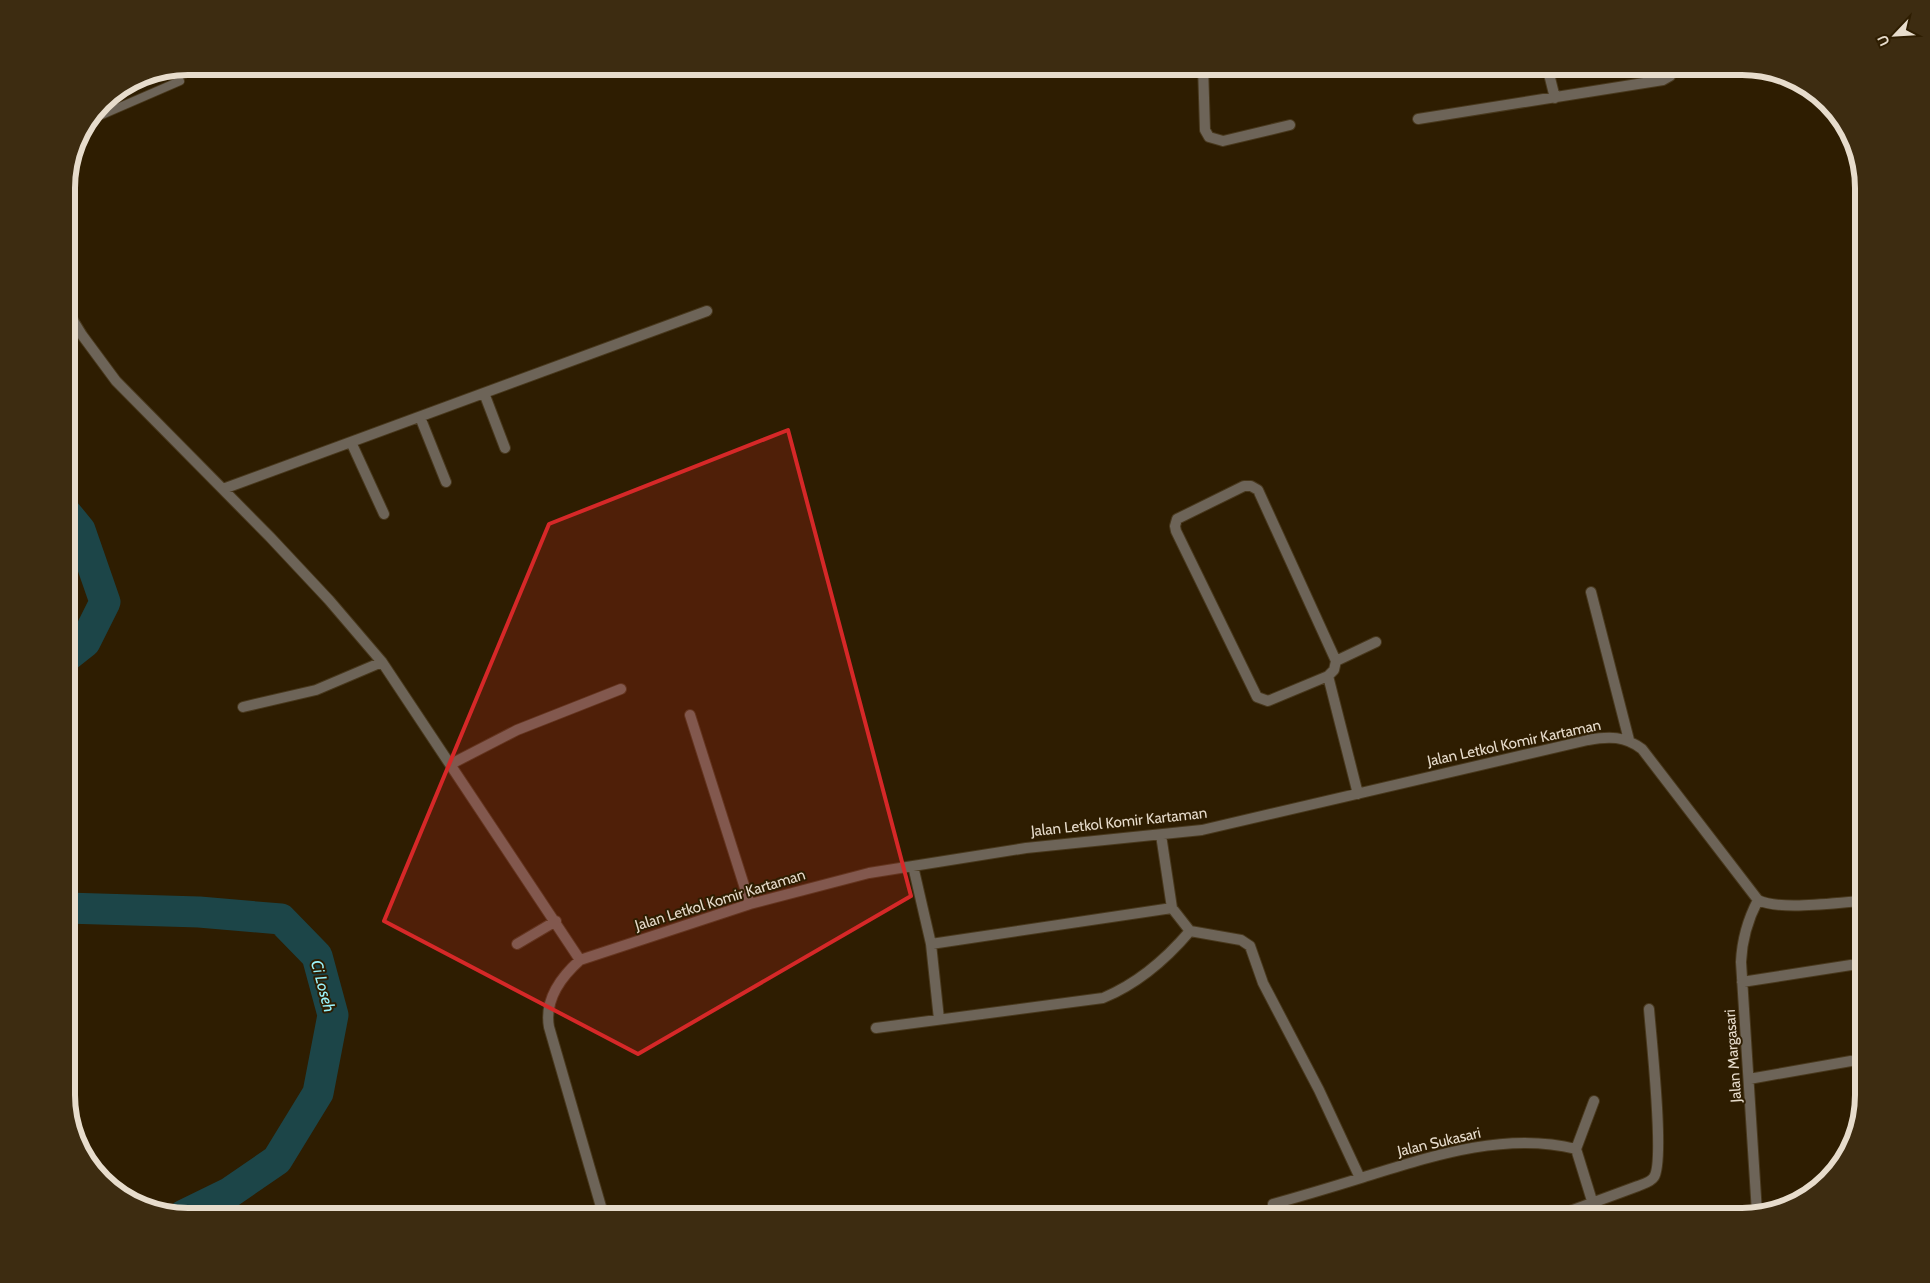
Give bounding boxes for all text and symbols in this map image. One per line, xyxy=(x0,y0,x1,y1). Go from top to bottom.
north arrow xyxy=(1870,10,1920,60)
text: U xyxy=(1873,32,1894,49)
street label: Jalan Letkol Komir Kartaman xyxy=(1425,716,1603,770)
street label: Jalan Letkol Komir Kartaman xyxy=(1029,804,1208,840)
street label: Jalan Letkol Komir Kartaman xyxy=(632,865,807,935)
water label: Ci Loseh xyxy=(307,958,339,1014)
street label: Jalan Margasari xyxy=(1721,1009,1745,1104)
street label: Jalan Sukasari xyxy=(1395,1124,1482,1161)

